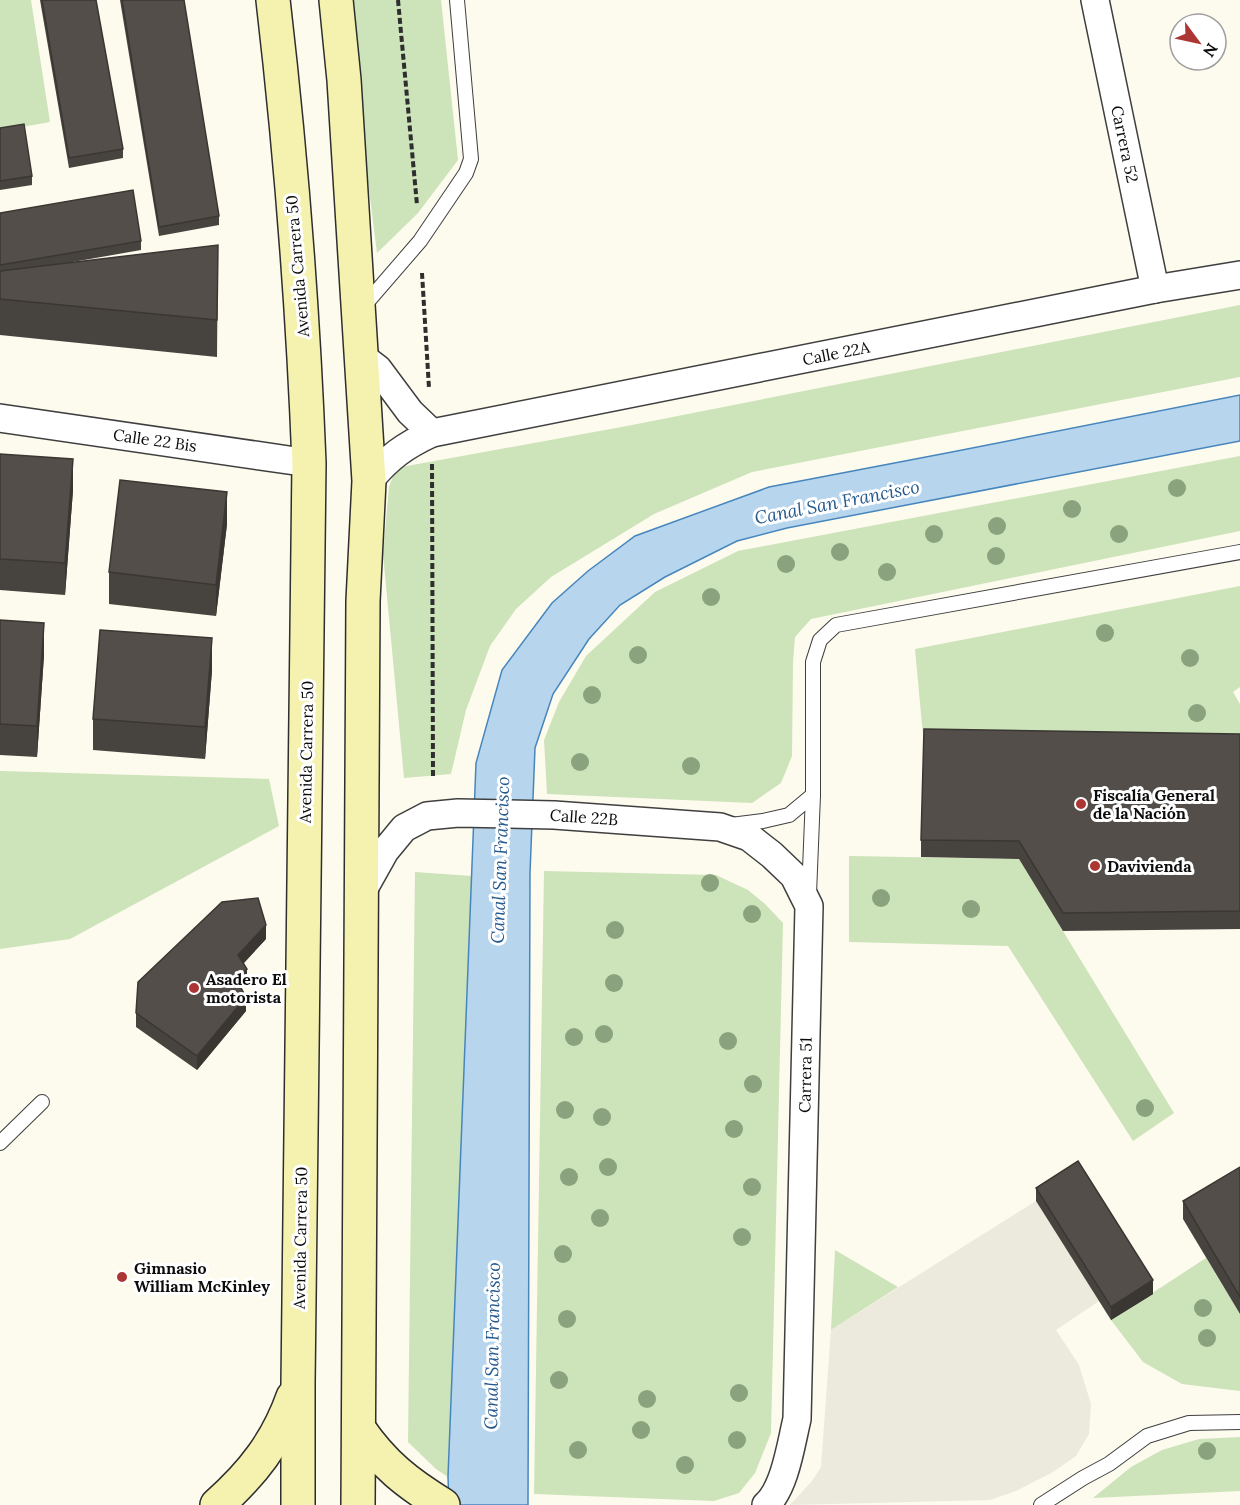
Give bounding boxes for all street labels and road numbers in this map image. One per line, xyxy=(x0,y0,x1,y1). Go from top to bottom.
street label: Carrera 52 xyxy=(1107,104,1143,184)
street label: Avenida Carrera 50 xyxy=(281,194,313,339)
street label: Calle 22A xyxy=(801,336,872,369)
street label: Calle 22 Bis xyxy=(112,424,198,456)
street label: Avenida Carrera 50 xyxy=(295,681,317,824)
street label: Calle 22B xyxy=(549,805,619,829)
street label: Carrera 51 xyxy=(794,1037,816,1113)
street label: Avenida Carrera 50 xyxy=(289,1167,311,1310)

